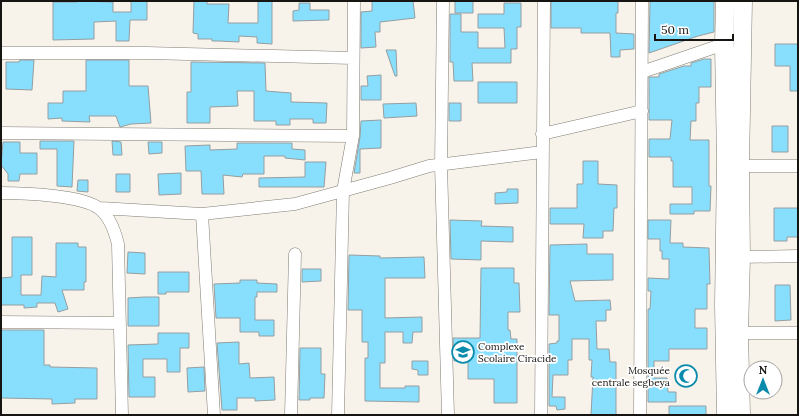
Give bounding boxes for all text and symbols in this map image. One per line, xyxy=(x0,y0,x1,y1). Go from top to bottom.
scale bar xyxy=(655,16,733,42)
text: 50 m xyxy=(661,22,689,37)
school or university icon: Complexe Scolaire Ciracide xyxy=(450,339,476,365)
place label: Complexe Scolaire Ciracide xyxy=(478,340,557,365)
north arrow xyxy=(743,360,783,400)
mosque icon: Mosquée centrale segbeya xyxy=(673,363,699,389)
text: N xyxy=(759,363,768,377)
place label: Mosquée centrale segbeya xyxy=(592,364,671,389)

